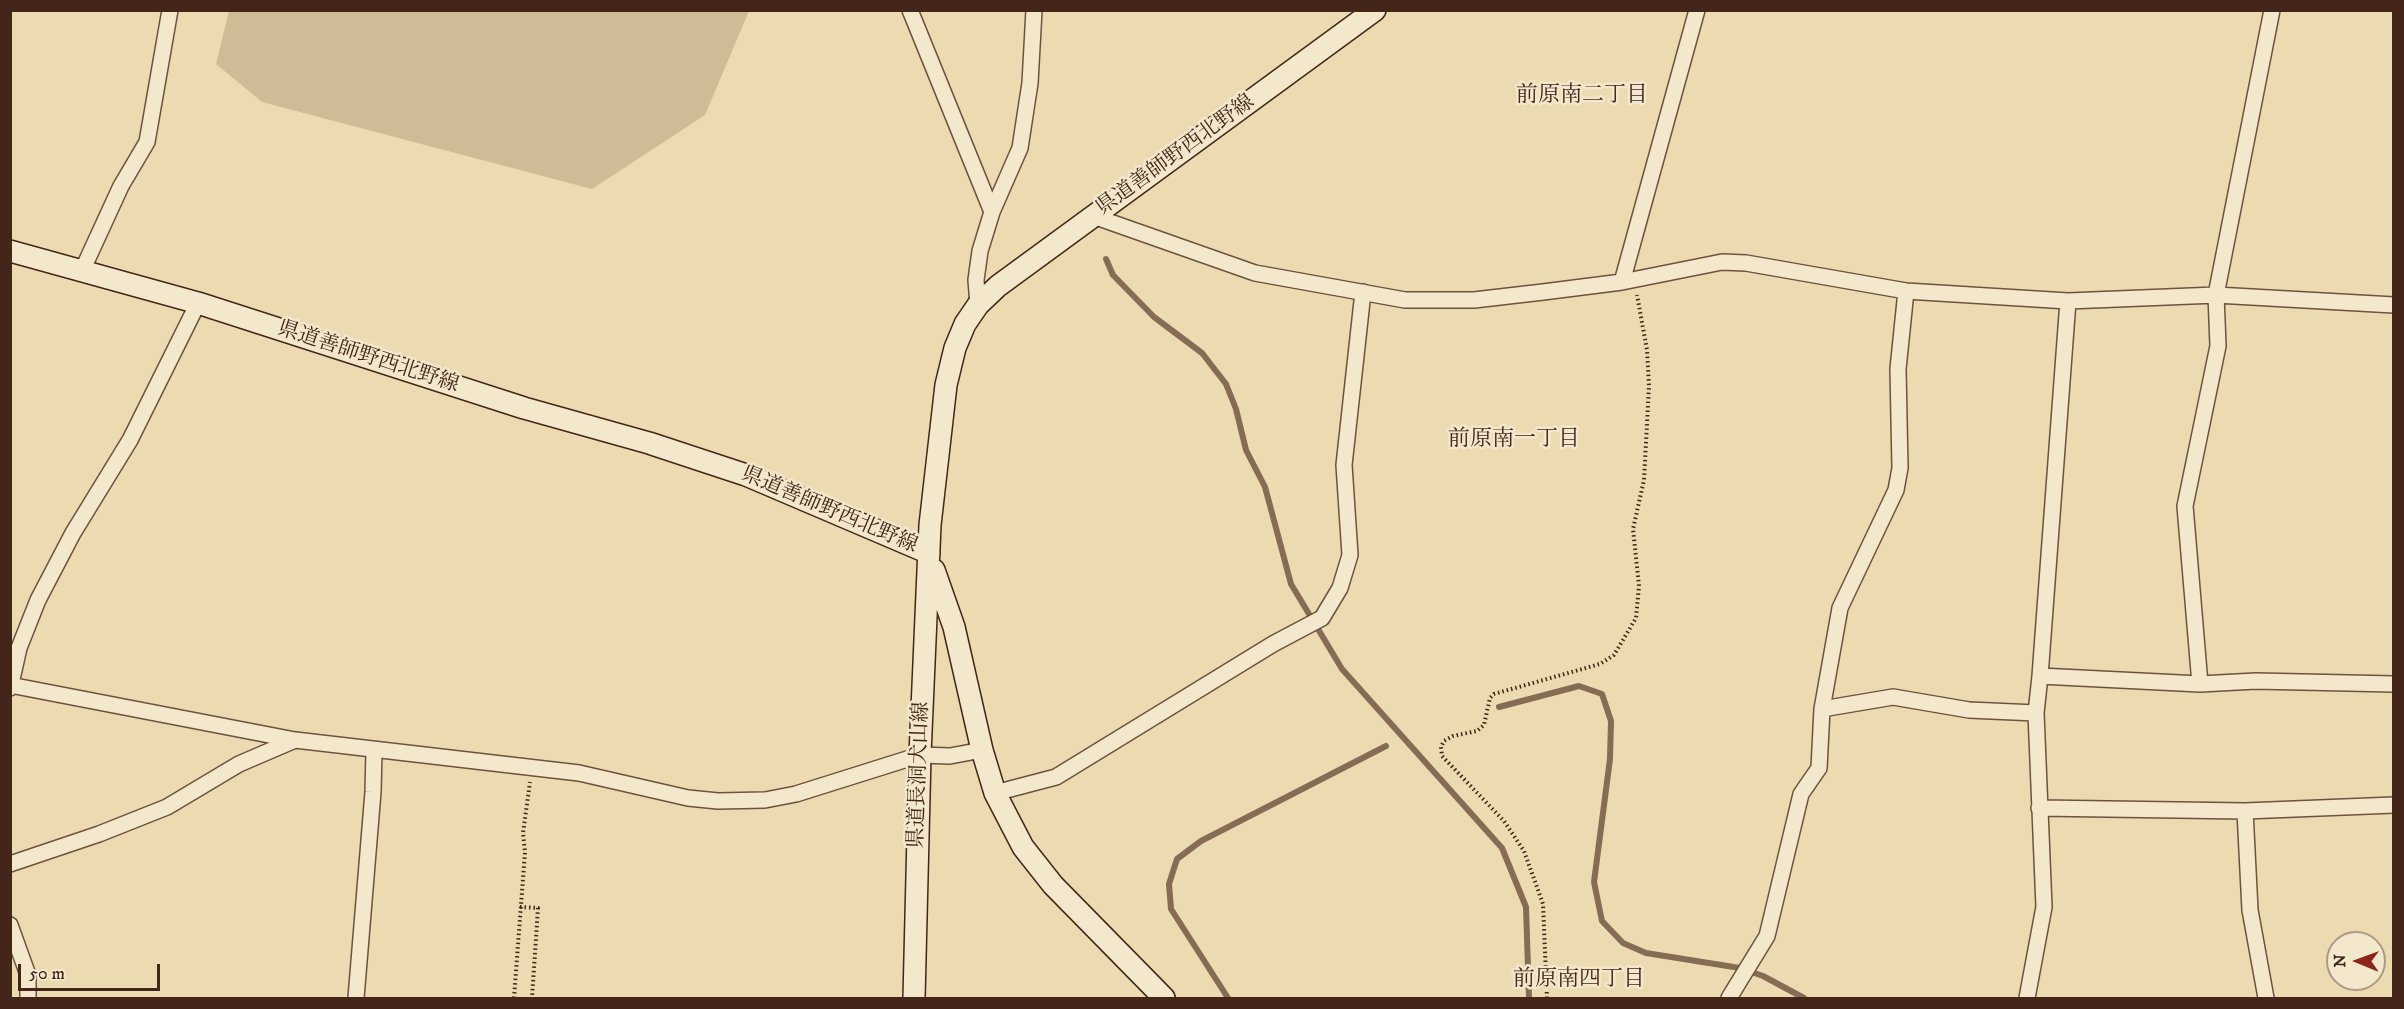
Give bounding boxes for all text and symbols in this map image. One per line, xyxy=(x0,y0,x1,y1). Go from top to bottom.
district label: 前原南二丁目 xyxy=(1516,83,1648,109)
street label: 県道善師野西北野線 xyxy=(1092,90,1260,222)
street label: 県道善師野西北野線 xyxy=(274,317,462,399)
district label: 前原南一丁目 xyxy=(1448,427,1580,453)
street label: 県道善師野西北野線 xyxy=(737,462,921,560)
street label: 県道長洞犬山線 xyxy=(905,701,935,849)
north arrow xyxy=(2326,931,2386,991)
scale bar xyxy=(21,952,164,990)
text: N xyxy=(2330,954,2350,967)
text: 50 m xyxy=(29,963,65,985)
district label: 前原南四丁目 xyxy=(1513,967,1645,993)

